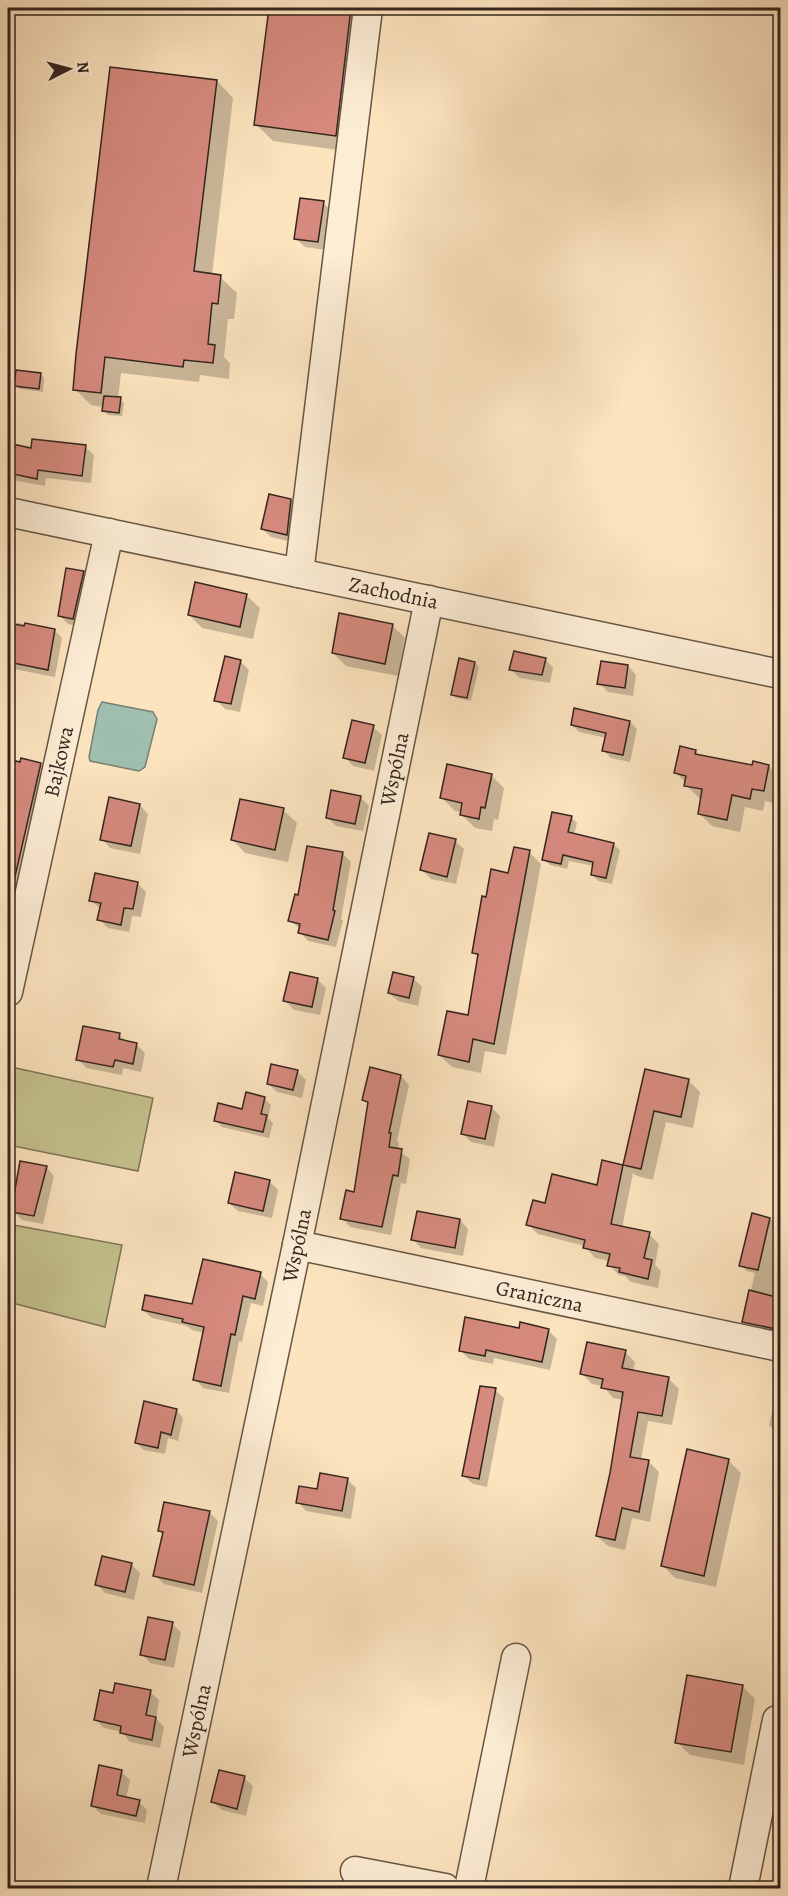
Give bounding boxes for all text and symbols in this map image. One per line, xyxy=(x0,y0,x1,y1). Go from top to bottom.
north arrow xyxy=(39,39,99,99)
text: N xyxy=(71,61,95,75)
street label: Zachodnia xyxy=(346,570,441,616)
street label: Bajkowa xyxy=(37,723,80,800)
street label: Wspólna xyxy=(373,730,416,809)
street label: Wspólna xyxy=(275,1206,318,1286)
street label: Graniczna xyxy=(493,1273,586,1319)
street label: Wspólna xyxy=(175,1681,218,1761)

